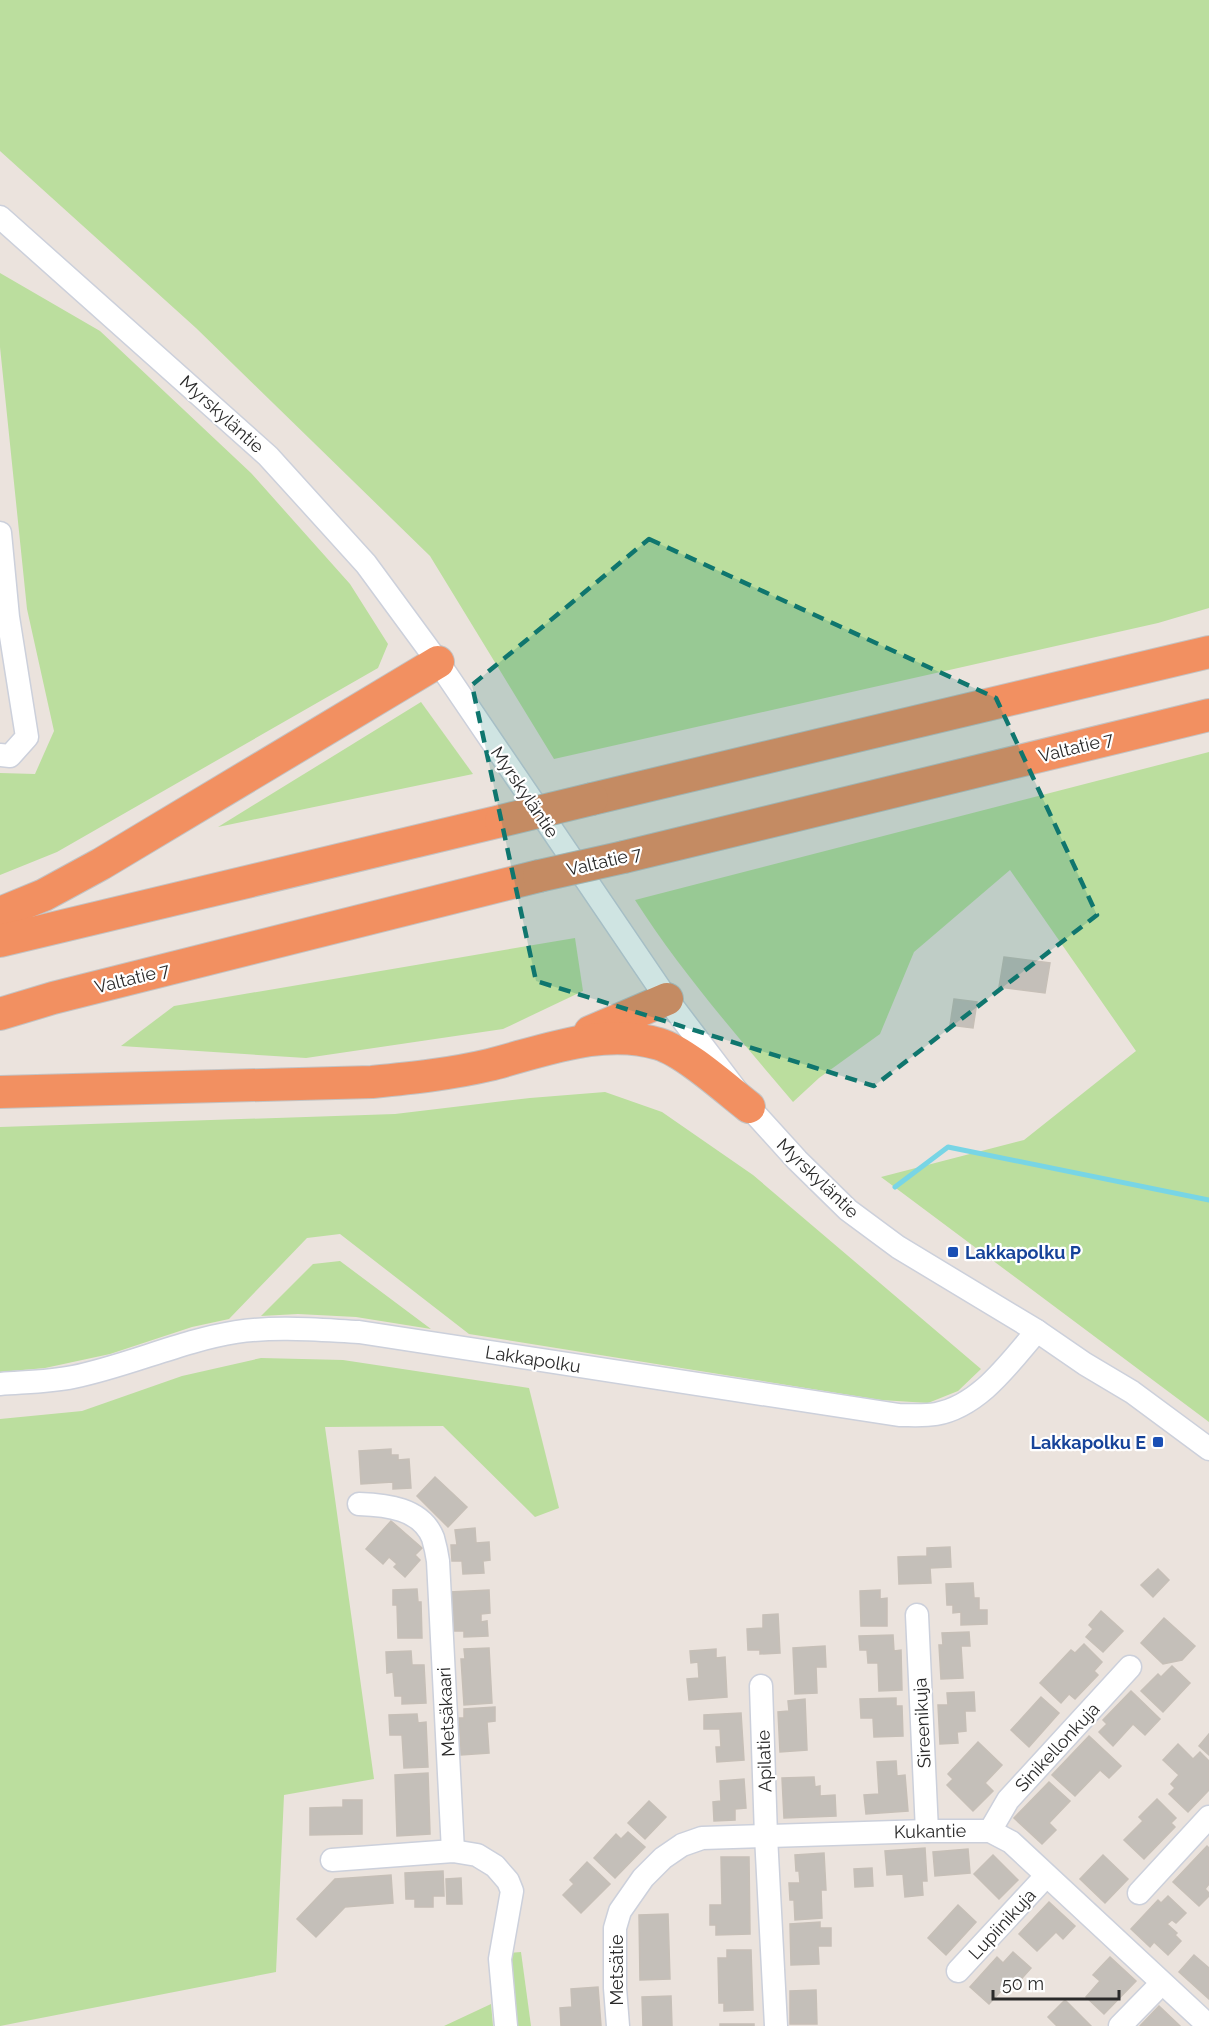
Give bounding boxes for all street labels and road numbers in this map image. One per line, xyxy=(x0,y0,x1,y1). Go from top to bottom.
street label: Myrskyläntie xyxy=(176,371,269,457)
street label: Valtatie 7 xyxy=(1036,727,1116,766)
street label: Myrskyläntie xyxy=(487,742,563,842)
street label: Valtatie 7 xyxy=(564,842,644,880)
street label: Valtatie 7 xyxy=(92,958,172,997)
street label: Myrskyläntie xyxy=(773,1134,864,1222)
street label: Lakkapolku xyxy=(484,1341,582,1377)
street label: Metsäkaari xyxy=(433,1667,459,1757)
street label: Sireenikuja xyxy=(909,1677,935,1769)
street label: Sinikellonkuja xyxy=(1010,1698,1104,1796)
street label: Apilatie xyxy=(752,1729,776,1793)
street label: Kukantie xyxy=(894,1820,967,1842)
street label: Lupiinikuja xyxy=(964,1884,1040,1964)
street label: Metsätie xyxy=(606,1934,627,2006)

